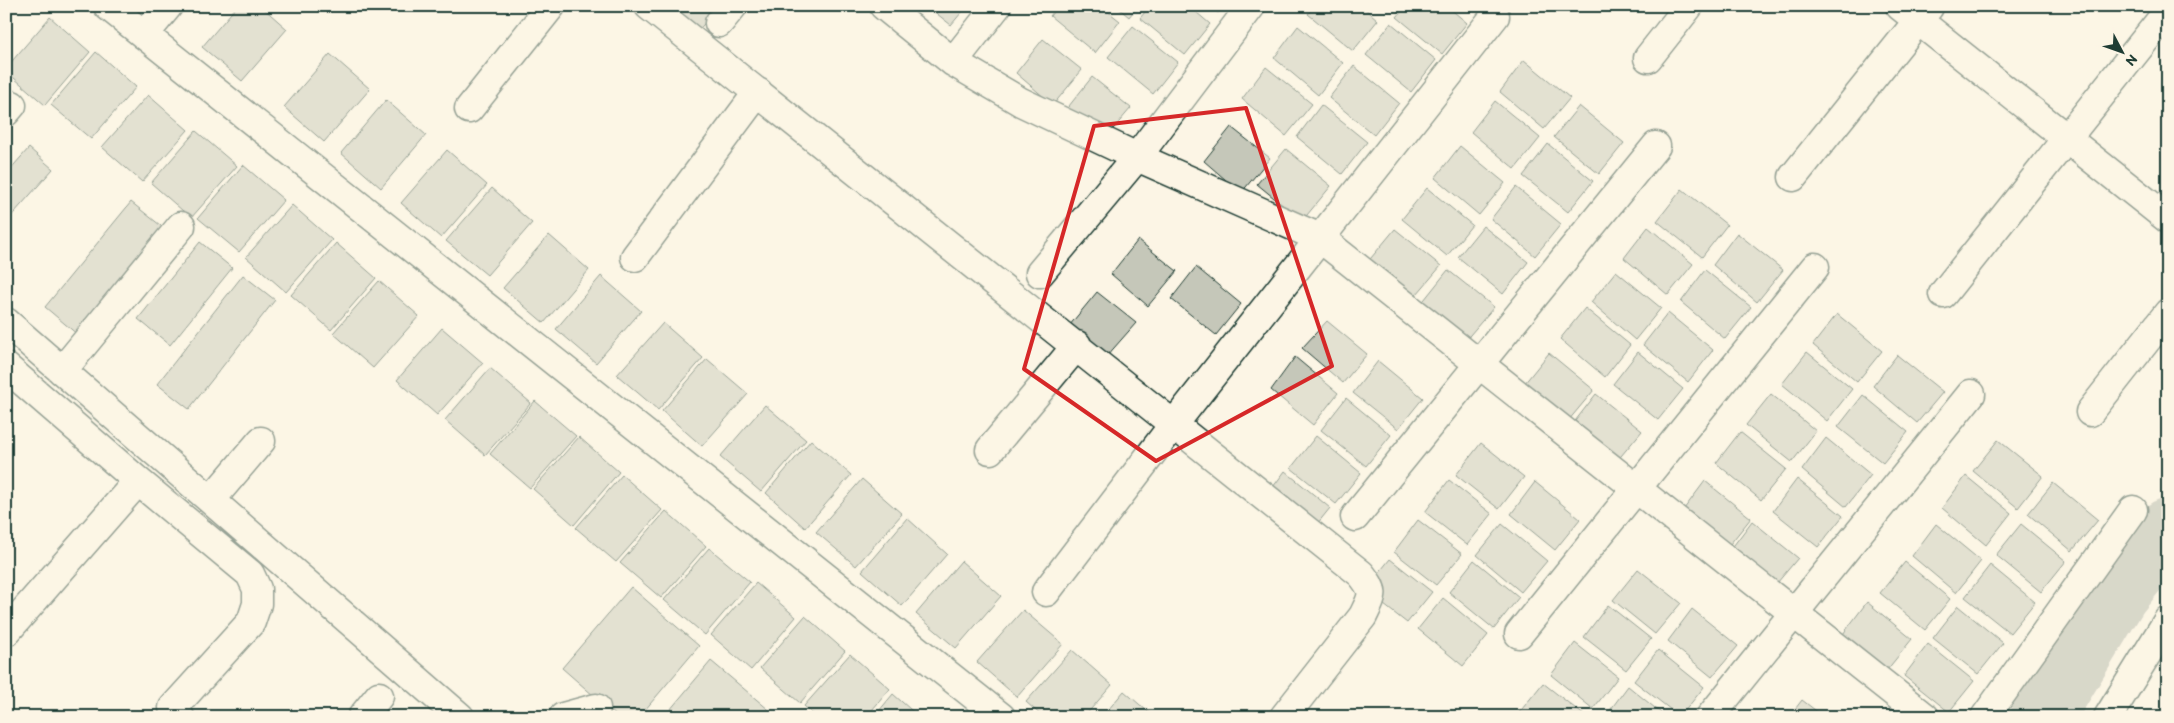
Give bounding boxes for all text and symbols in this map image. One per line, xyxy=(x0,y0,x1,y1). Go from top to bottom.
north arrow xyxy=(2096,28,2146,78)
text: N xyxy=(2122,51,2141,69)

